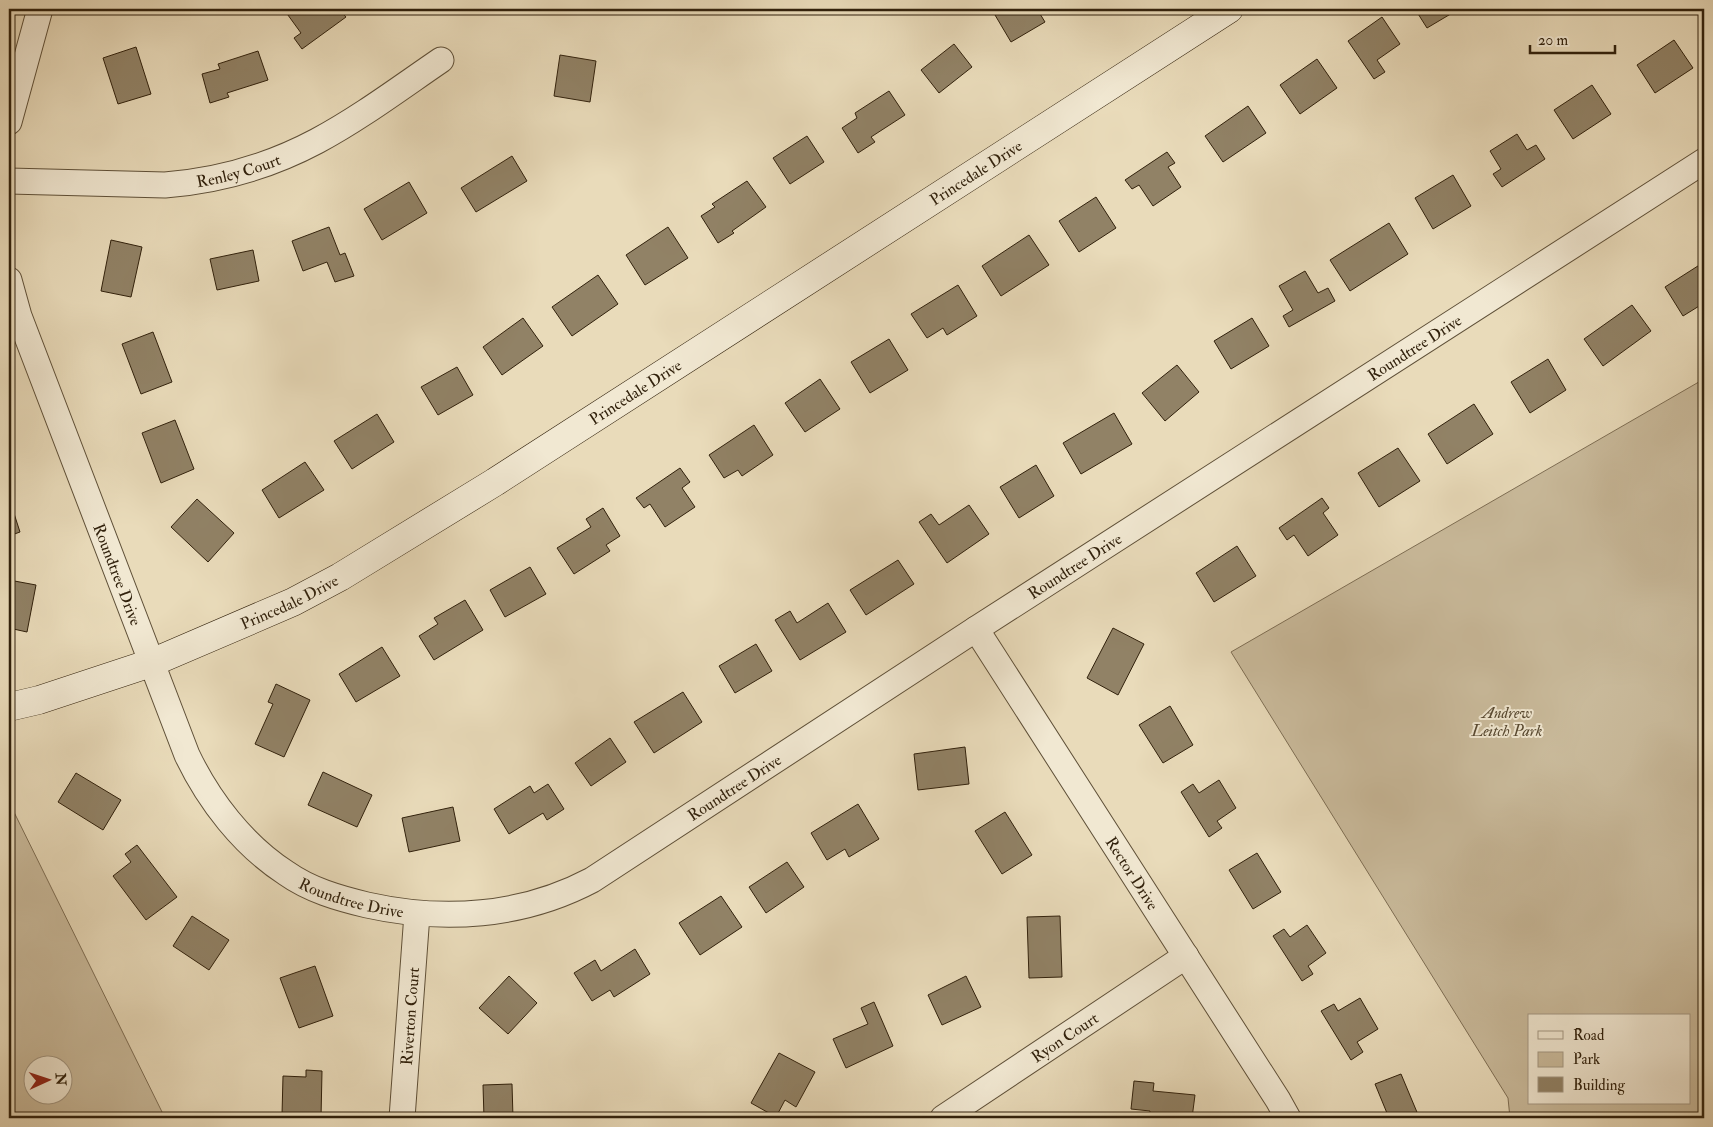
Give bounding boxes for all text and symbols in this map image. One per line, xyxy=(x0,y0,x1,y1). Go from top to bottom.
scale bar xyxy=(1530,22,1616,54)
text: 20 m xyxy=(1538,31,1568,50)
street label: Princedale Drive xyxy=(926,136,1026,210)
street label: Renley Court xyxy=(195,150,284,192)
street label: Roundtree Drive xyxy=(1364,310,1466,386)
street label: Princedale Drive xyxy=(586,355,686,430)
street label: Roundtree Drive xyxy=(88,521,146,629)
street label: Roundtree Drive xyxy=(1024,529,1126,604)
street label: Princedale Drive xyxy=(238,571,342,634)
park label: Andrew Leitch Park xyxy=(1471,703,1543,741)
street label: Roundtree Drive xyxy=(684,750,786,826)
street label: Rector Drive xyxy=(1101,833,1163,914)
street label: Roundtree Drive xyxy=(295,874,405,922)
street label: Riverton Court xyxy=(397,967,424,1066)
street label: Ryon Court xyxy=(1028,1008,1102,1067)
legend xyxy=(1528,1014,1690,1104)
text: Road xyxy=(1573,1026,1605,1045)
text: Park xyxy=(1573,1050,1600,1069)
north arrow xyxy=(22,1054,72,1104)
text: N xyxy=(52,1072,69,1087)
text: Building xyxy=(1573,1076,1625,1095)

